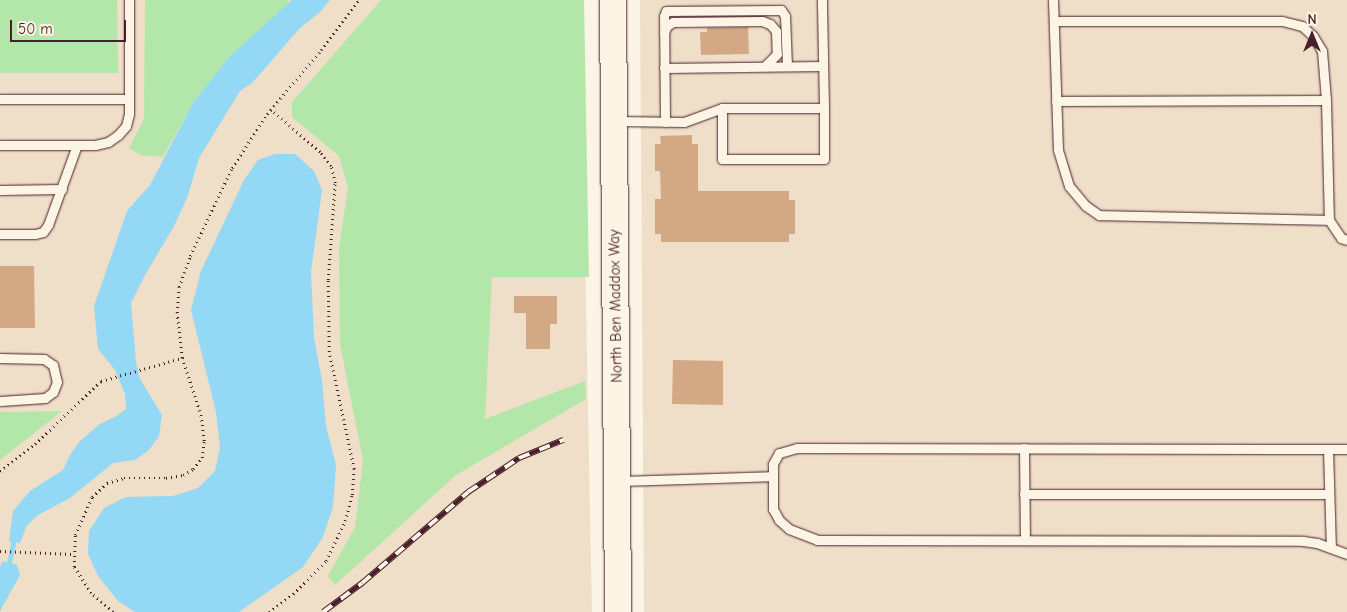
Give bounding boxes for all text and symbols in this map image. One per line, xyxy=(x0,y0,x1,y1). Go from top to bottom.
scale bar xyxy=(12,10,129,42)
north arrow xyxy=(1287,10,1337,60)
text: N xyxy=(1307,11,1317,28)
text: 50 m xyxy=(18,20,53,38)
street label: North Ben Maddox Way xyxy=(606,229,626,383)

